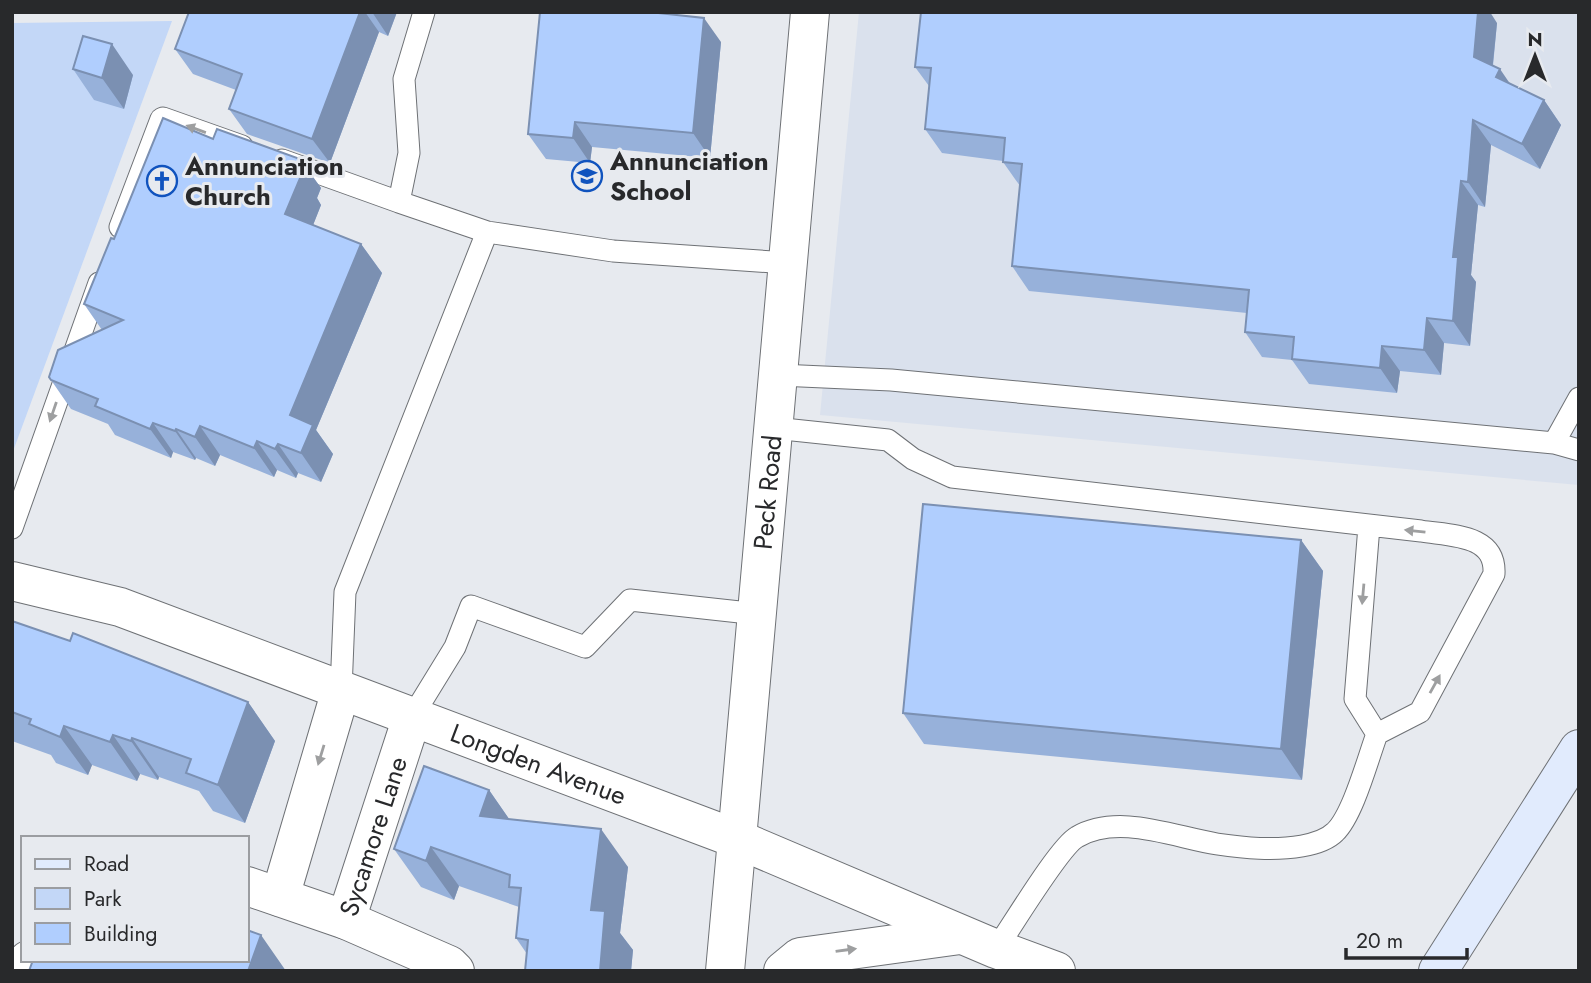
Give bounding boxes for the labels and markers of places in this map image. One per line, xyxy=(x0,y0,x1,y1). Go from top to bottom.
place label: Annunciation School xyxy=(609,142,769,210)
place label: Annunciation Church xyxy=(184,147,344,215)
school or university icon: Annunciation School xyxy=(570,159,604,193)
church icon: Annunciation Church xyxy=(145,164,179,198)

